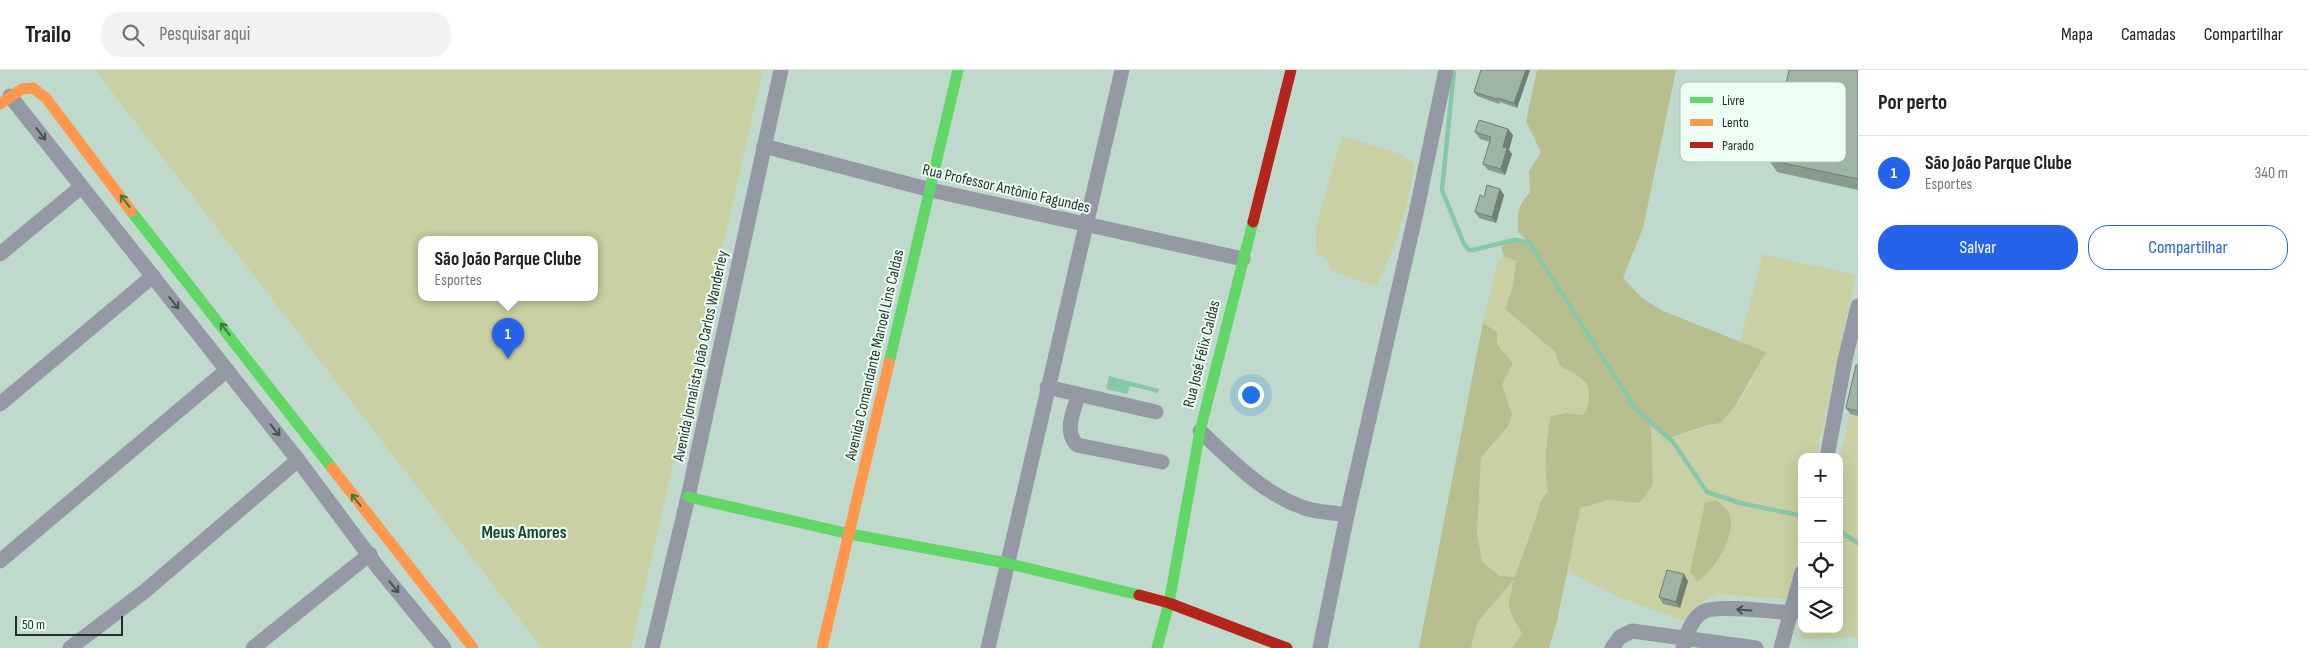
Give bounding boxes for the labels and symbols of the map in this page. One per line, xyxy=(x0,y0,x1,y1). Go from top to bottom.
legend xyxy=(1680,82,1846,162)
text: Livre xyxy=(1722,92,1745,109)
text: Lento xyxy=(1722,114,1749,131)
one-way arrow xyxy=(35,127,46,140)
text: Parado xyxy=(1722,137,1754,154)
street label: Rua Professor Antônio Fagundes xyxy=(920,160,1092,218)
one-way arrow xyxy=(119,195,130,208)
street label: Avenida Comandante Manoel Lins Caldas xyxy=(841,248,909,463)
street label: Avenida Jornalista João Carlos Wanderley xyxy=(669,249,733,464)
one-way arrow xyxy=(169,296,180,309)
street label: Rua José Félix Caldas xyxy=(1180,298,1225,410)
pin: 1 xyxy=(492,318,524,359)
one-way arrow xyxy=(220,322,230,336)
your location xyxy=(1238,382,1264,408)
one-way arrow xyxy=(269,424,280,437)
one-way arrow xyxy=(351,493,362,506)
district label: Meus Amores xyxy=(481,522,567,543)
one-way arrow xyxy=(389,581,400,594)
one-way arrow xyxy=(1736,605,1752,614)
scale bar xyxy=(15,613,122,636)

